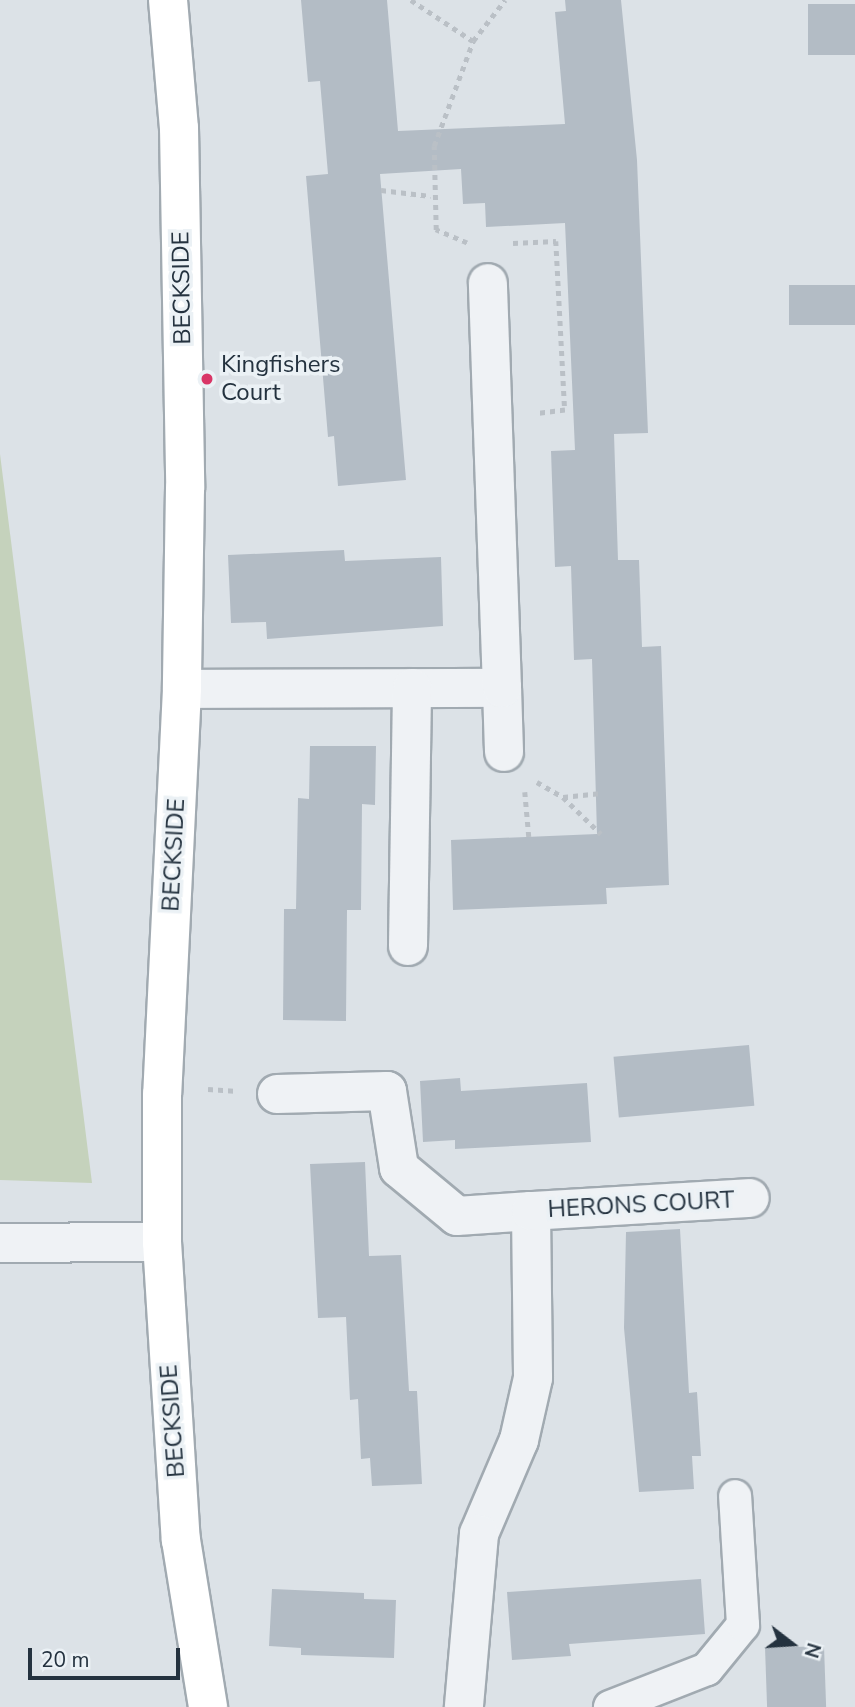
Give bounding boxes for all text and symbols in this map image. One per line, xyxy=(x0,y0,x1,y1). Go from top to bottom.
street label: BECKSIDE xyxy=(167,231,197,345)
place label: Kingfishers Court xyxy=(221,351,341,407)
marker: Kingfishers Court xyxy=(199,371,215,387)
street label: BECKSIDE xyxy=(157,798,191,912)
street label: HERONS COURT xyxy=(547,1186,735,1224)
street label: BECKSIDE xyxy=(155,1363,191,1479)
north arrow xyxy=(757,1609,827,1679)
scale bar xyxy=(32,1634,184,1678)
text: N xyxy=(798,1640,827,1661)
text: 20 m xyxy=(41,1646,90,1674)

